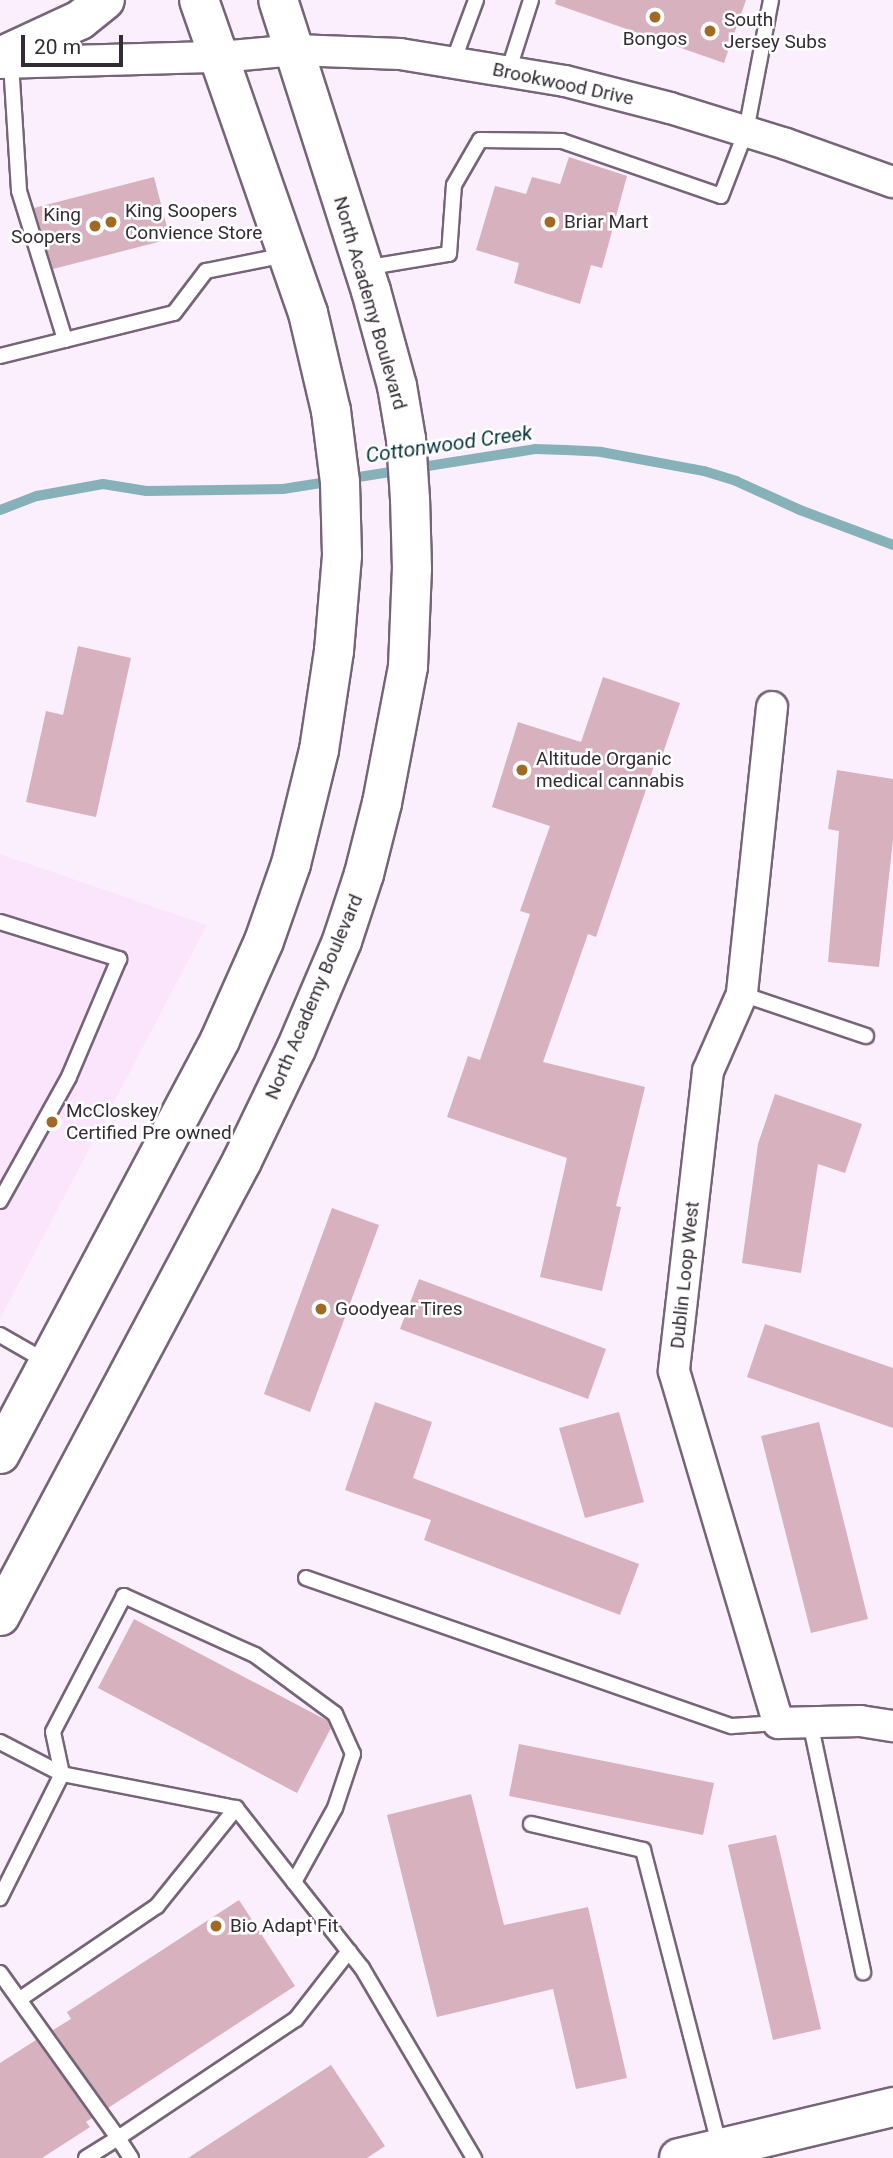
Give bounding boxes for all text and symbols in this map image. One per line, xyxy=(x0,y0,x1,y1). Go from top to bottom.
marker: Bongos xyxy=(647,9,663,25)
place label: South Jersey Subs xyxy=(724,9,827,53)
scale bar xyxy=(24,21,126,65)
marker: South Jersey Subs xyxy=(702,23,718,39)
place label: Bongos xyxy=(623,28,687,50)
text: 20 m xyxy=(34,35,81,59)
street label: Brookwood Drive xyxy=(490,58,636,110)
street label: North Academy Boulevard xyxy=(329,194,411,412)
place label: King Soopers Convience Store xyxy=(125,200,262,244)
place label: King Soopers xyxy=(11,204,81,248)
place label: Briar Mart xyxy=(564,211,648,233)
marker: King Soopers Convience Store xyxy=(103,214,119,230)
marker: Briar Mart xyxy=(542,214,558,230)
marker: King Soopers xyxy=(87,218,103,234)
water label: Cottonwood Creek xyxy=(364,420,534,468)
place label: Altitude Organic medical cannabis xyxy=(536,748,684,792)
marker: Altitude Organic medical cannabis xyxy=(514,762,530,778)
street label: North Academy Boulevard xyxy=(260,891,368,1103)
place label: McCloskey Certified Pre owned xyxy=(66,1100,232,1144)
marker: McCloskey Certified Pre owned xyxy=(44,1114,60,1130)
street label: Dublin Loop West xyxy=(666,1200,704,1350)
place label: Goodyear Tires xyxy=(335,1298,463,1320)
marker: Goodyear Tires xyxy=(313,1301,329,1317)
place label: Bio Adapt Fit xyxy=(230,1915,338,1937)
marker: Bio Adapt Fit xyxy=(208,1918,224,1934)

